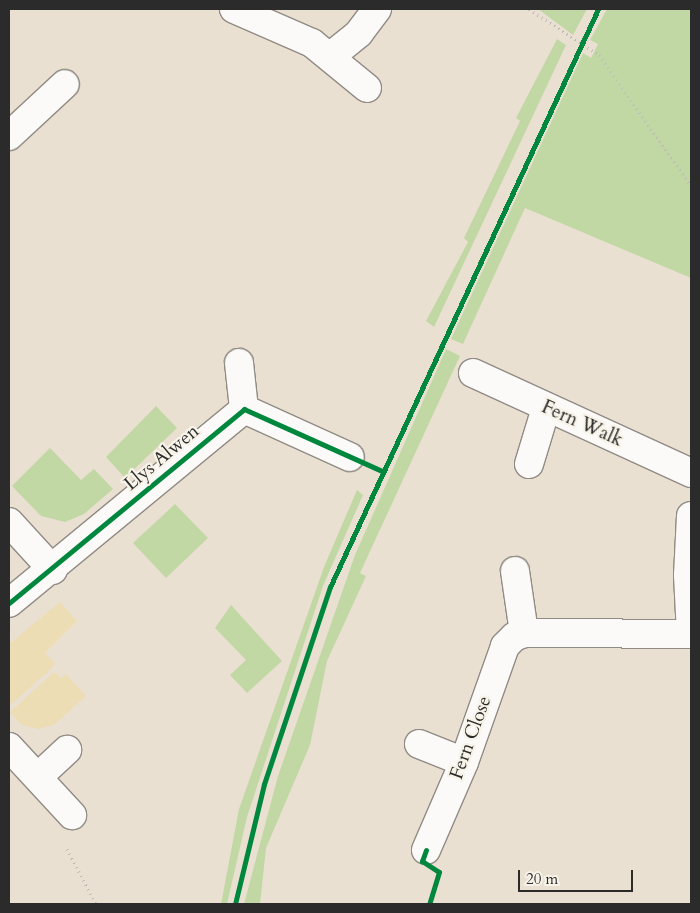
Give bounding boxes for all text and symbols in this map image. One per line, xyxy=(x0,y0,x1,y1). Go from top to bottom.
street label: Fern Walk xyxy=(538,396,626,452)
street label: Llys Alwen xyxy=(120,420,204,496)
street label: Fern Close xyxy=(445,693,497,783)
scale bar xyxy=(520,860,635,892)
text: 20 m xyxy=(526,869,558,889)

